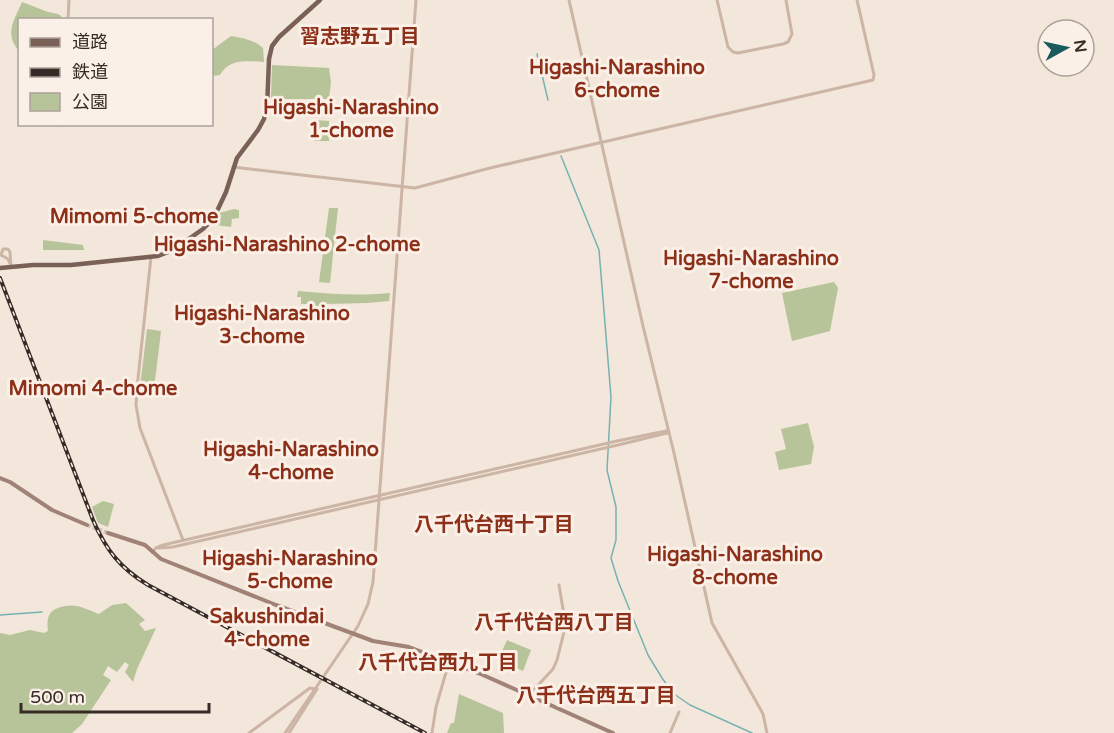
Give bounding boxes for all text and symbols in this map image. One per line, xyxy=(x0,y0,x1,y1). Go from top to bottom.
legend xyxy=(18,18,213,126)
north arrow xyxy=(1036,18,1096,78)
district label: 習志野五丁目 xyxy=(300,25,420,49)
text: 道路 xyxy=(72,31,108,53)
text: N xyxy=(1069,38,1091,54)
district label: Higashi-Narashino 6-chome xyxy=(529,56,705,103)
text: 鉄道 xyxy=(72,61,108,83)
text: 公園 xyxy=(72,91,108,113)
district label: Higashi-Narashino 1-chome xyxy=(263,96,439,143)
district label: Mimomi 5-chome xyxy=(50,205,218,229)
district label: Higashi-Narashino 2-chome xyxy=(154,233,420,257)
district label: Higashi-Narashino 7-chome xyxy=(663,247,839,294)
district label: Higashi-Narashino 3-chome xyxy=(174,302,350,349)
district label: Mimomi 4-chome xyxy=(9,377,177,401)
district label: Higashi-Narashino 4-chome xyxy=(203,438,379,485)
district label: 八千代台西十丁目 xyxy=(414,513,574,537)
district label: Higashi-Narashino 8-chome xyxy=(647,543,823,590)
district label: Higashi-Narashino 5-chome xyxy=(202,547,378,594)
district label: Sakushindai 4-chome xyxy=(210,605,324,652)
district label: 八千代台西八丁目 xyxy=(474,611,634,635)
district label: 八千代台西九丁目 xyxy=(358,651,518,675)
scale bar xyxy=(21,676,208,714)
district label: 八千代台西五丁目 xyxy=(516,684,676,708)
text: 500 m xyxy=(30,686,85,708)

